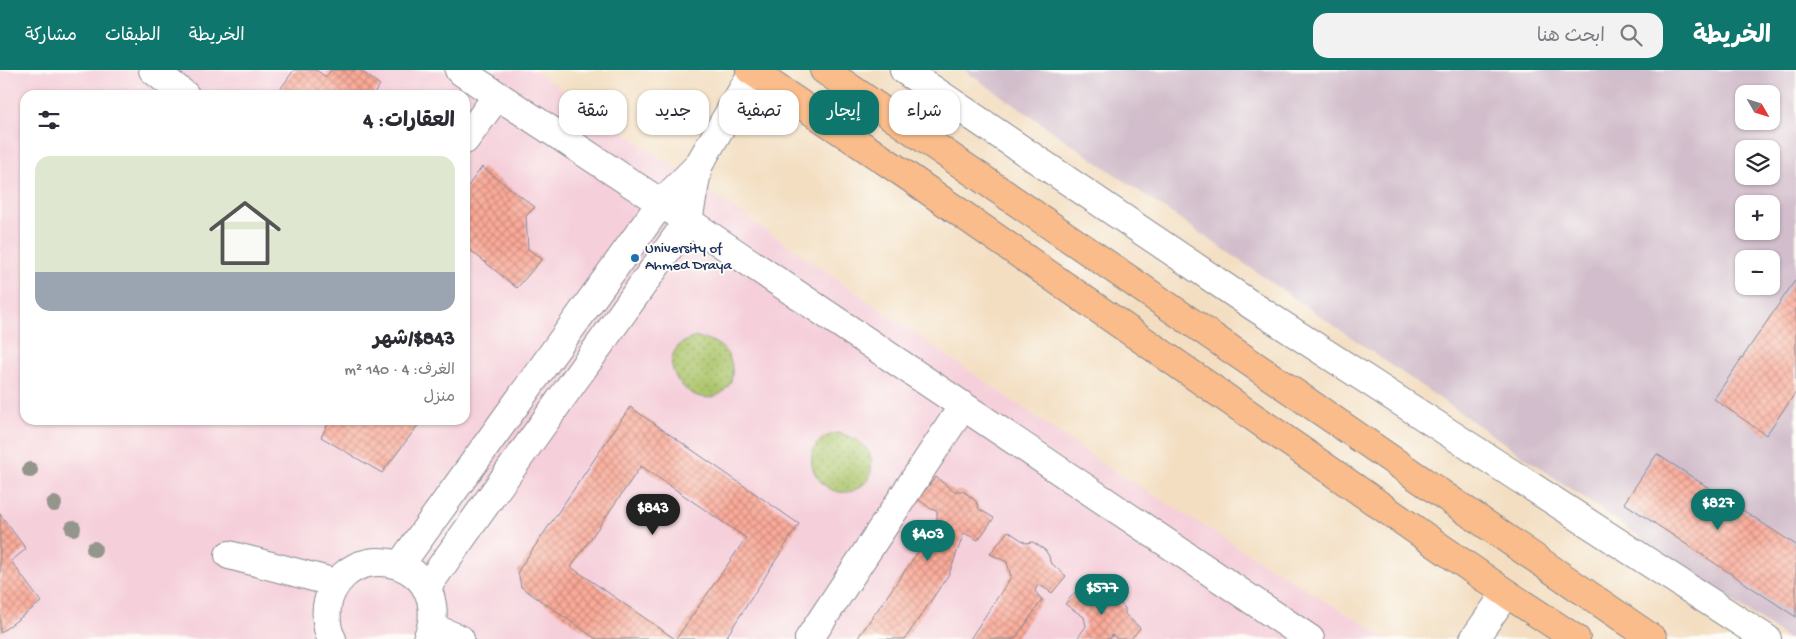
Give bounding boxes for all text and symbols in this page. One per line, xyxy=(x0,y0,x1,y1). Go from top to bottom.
search box xyxy=(1313,13,1663,58)
icon: search xyxy=(1617,21,1645,49)
text: الخريطة xyxy=(1693,23,1771,52)
text: مشاركة xyxy=(25,26,77,47)
text: الطبقات xyxy=(105,26,161,47)
text: الخريطة xyxy=(189,26,245,47)
text: ابحث هنا xyxy=(1537,26,1605,49)
north arrow xyxy=(1735,85,1780,130)
map controls xyxy=(1735,85,1780,295)
chip: شقة xyxy=(559,90,627,135)
chip: جديد xyxy=(637,90,709,135)
chip: تصفية xyxy=(719,90,799,135)
chip: إيجار xyxy=(809,90,879,135)
chip: شراء xyxy=(889,90,960,135)
icon: filters xyxy=(35,106,63,134)
text: العقارات: 4 xyxy=(363,110,455,135)
button: layers xyxy=(1735,140,1780,185)
icon: home xyxy=(200,188,290,278)
button: + xyxy=(1735,195,1780,240)
place label: University of Ahmed Draya xyxy=(645,240,732,275)
button: − xyxy=(1735,250,1780,295)
marker: University of Ahmed Draya xyxy=(629,252,641,264)
text: $843/شهر xyxy=(373,328,455,353)
text: الغرف: 4 · 140 m² xyxy=(344,362,455,381)
text: منزل xyxy=(423,389,455,408)
pin: $827 xyxy=(1688,488,1748,531)
pin: $843 xyxy=(623,494,683,536)
text: $827 xyxy=(1702,495,1734,514)
text: $843 xyxy=(637,500,669,519)
pin: $403 xyxy=(898,520,958,562)
text: $403 xyxy=(912,526,944,545)
pin: $577 xyxy=(1072,574,1132,616)
text: $577 xyxy=(1086,580,1118,599)

